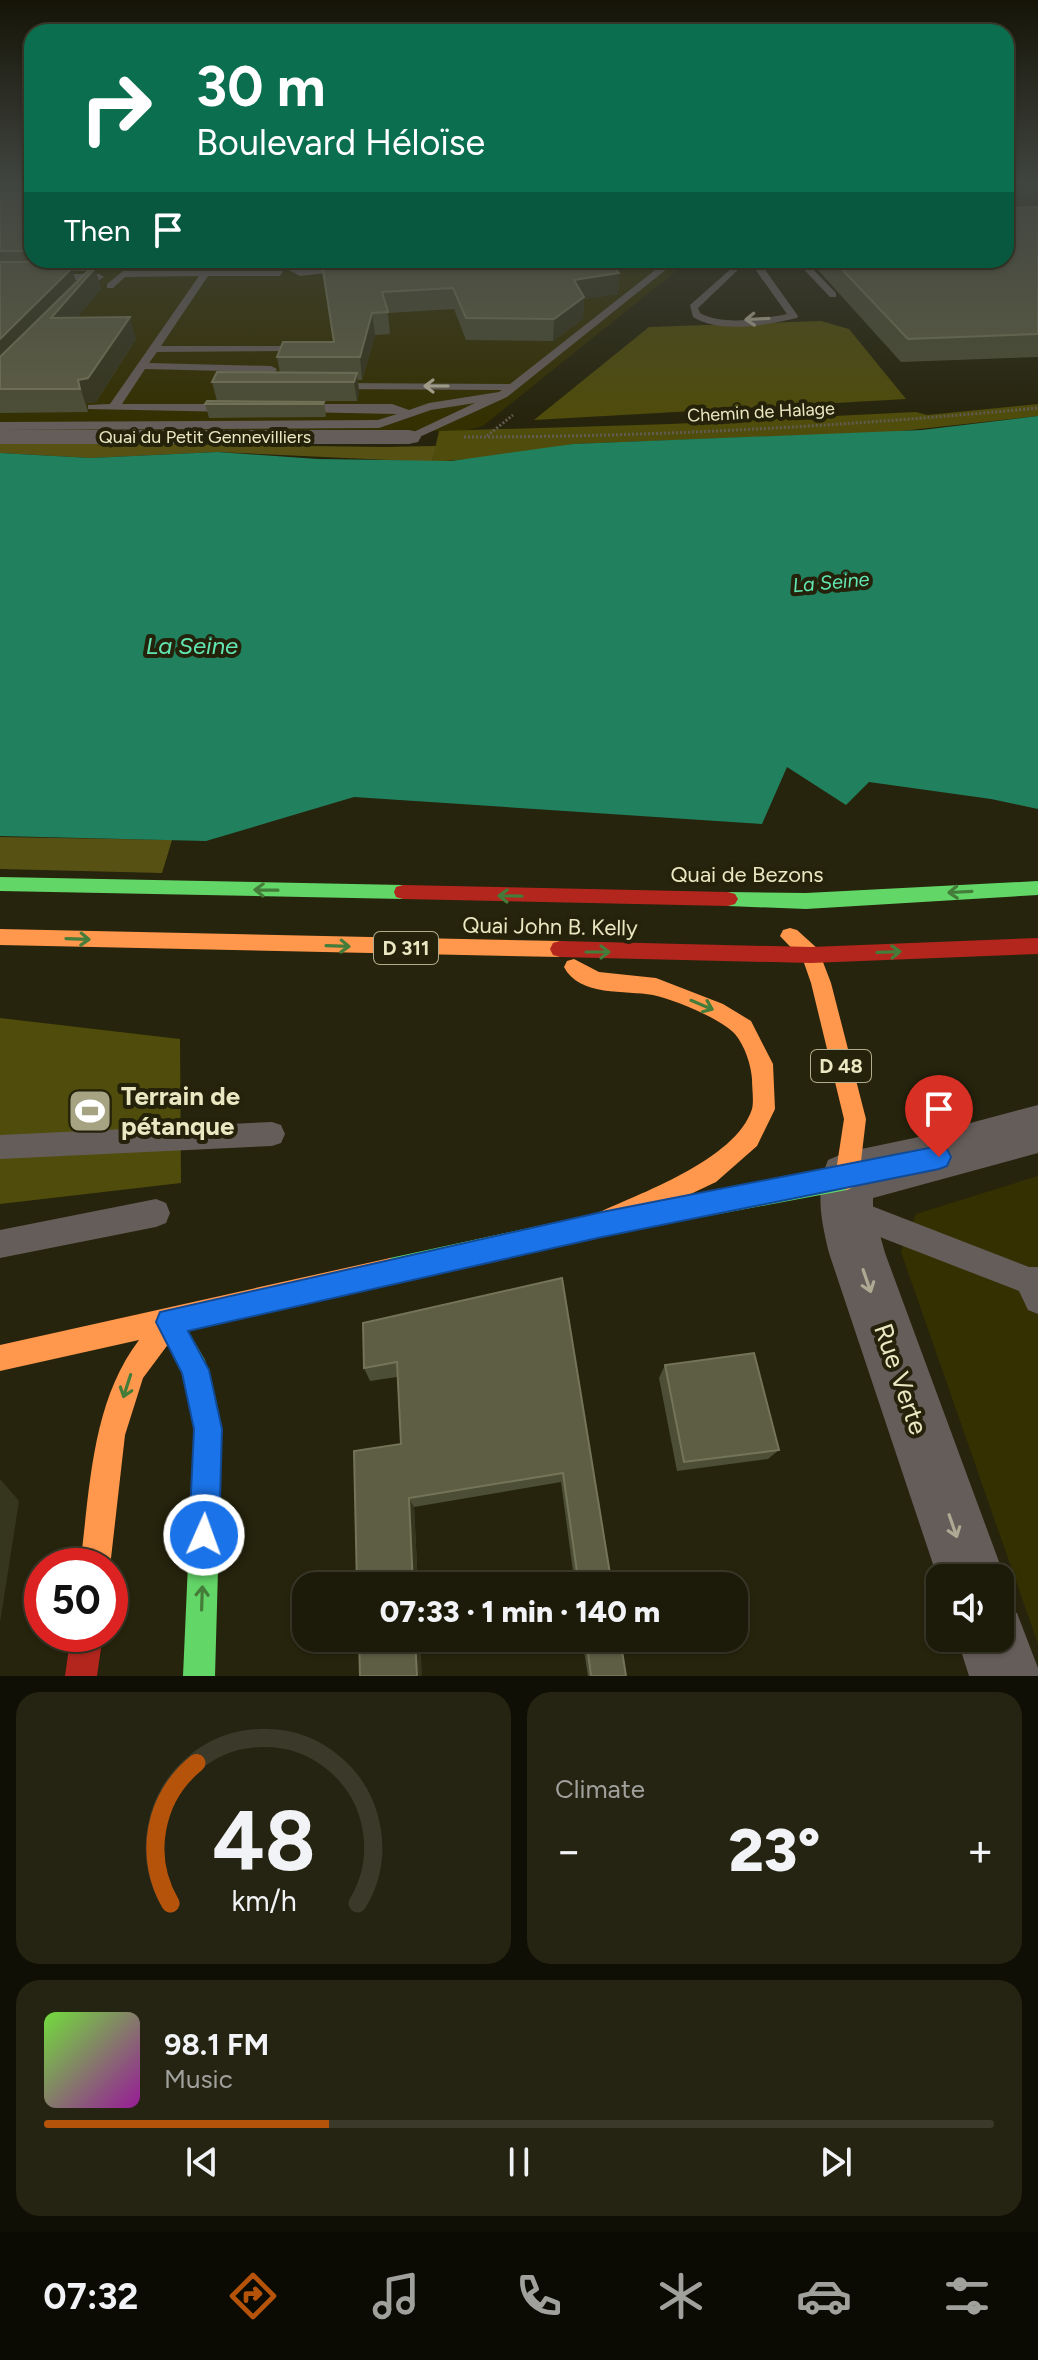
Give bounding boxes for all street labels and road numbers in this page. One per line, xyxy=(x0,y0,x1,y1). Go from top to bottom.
street label: Chemin de Halage xyxy=(687,397,836,427)
street label: Quai du Petit Gennevilliers xyxy=(99,426,311,448)
street label: Quai de Bezons xyxy=(670,861,824,888)
street label: Quai John B. Kelly xyxy=(462,911,638,942)
road number: D 311 xyxy=(374,932,438,964)
road number: D 48 xyxy=(811,1050,871,1082)
street label: Rue Verte xyxy=(867,1319,935,1439)

